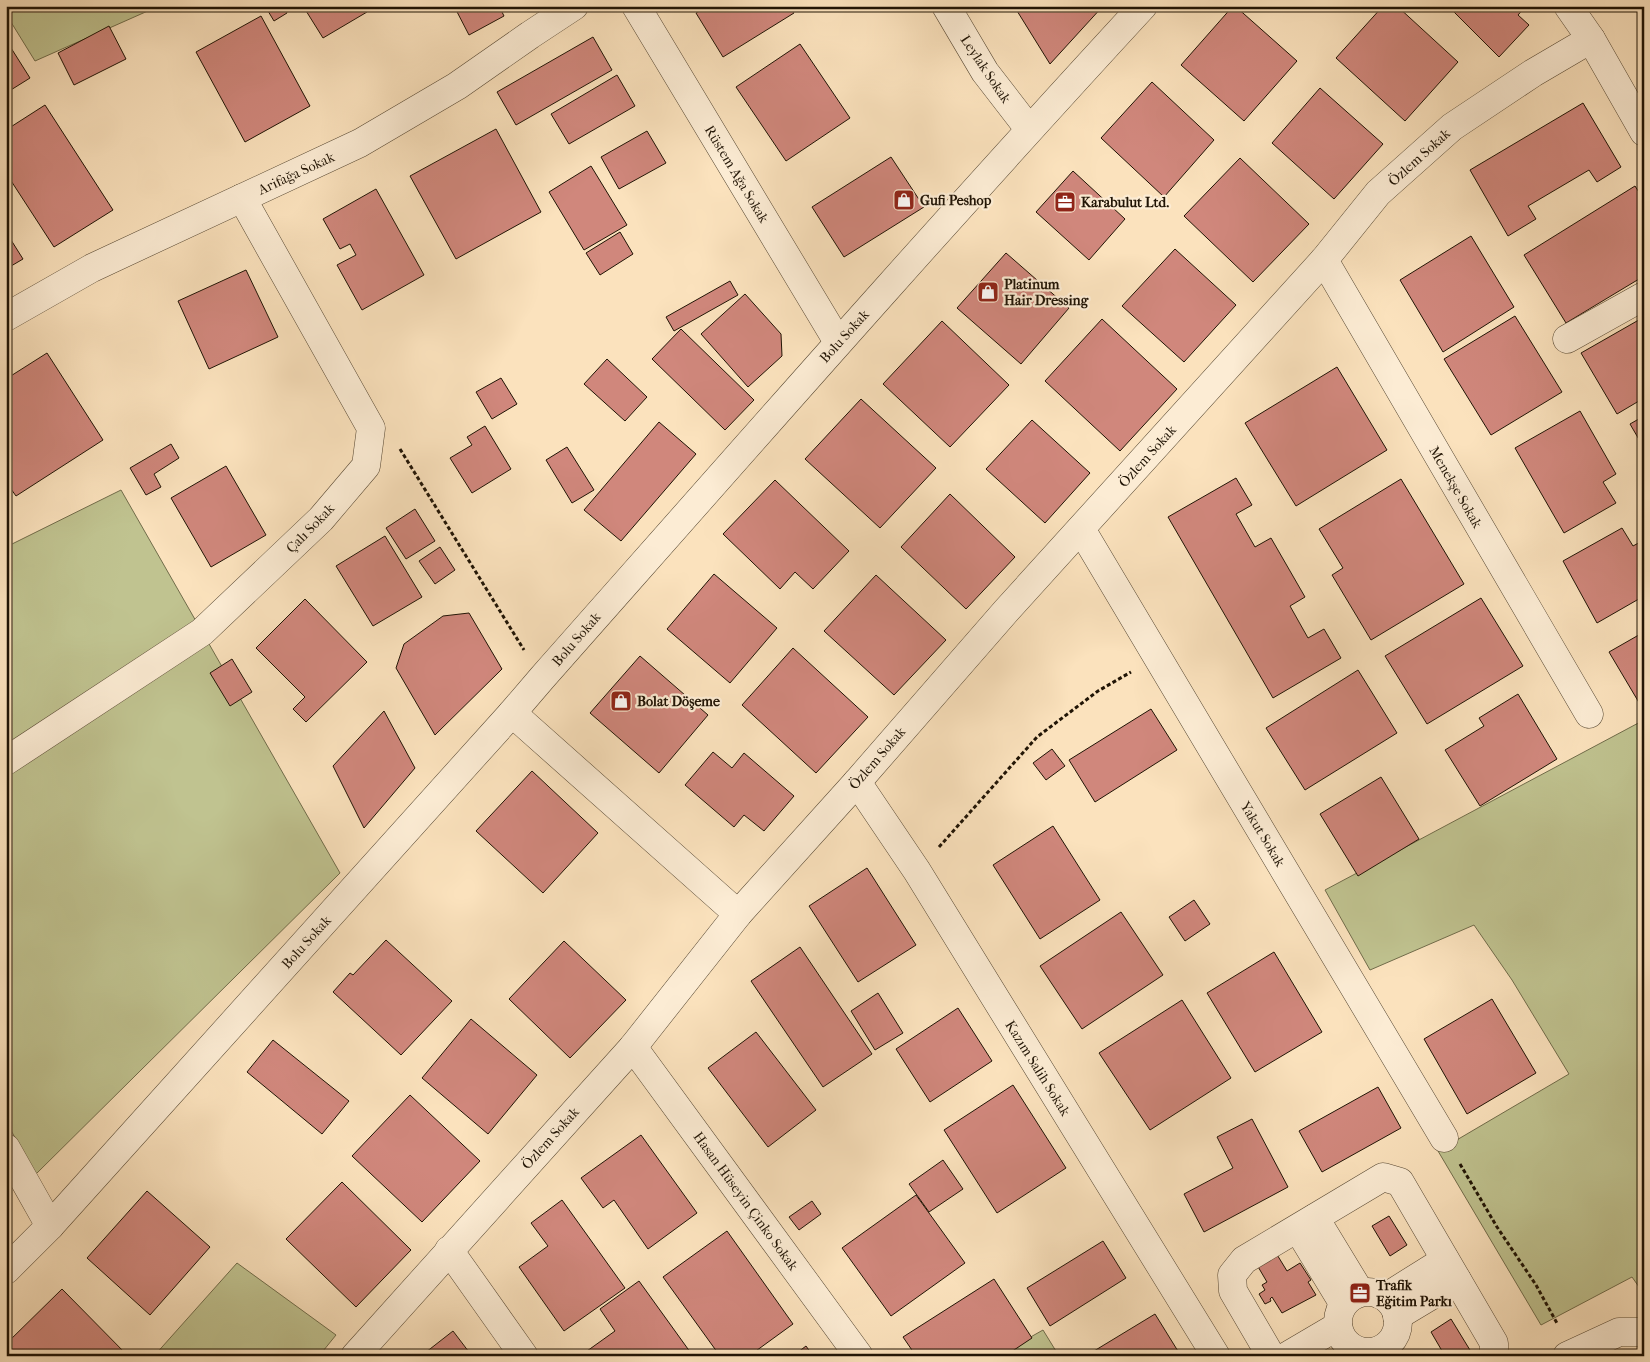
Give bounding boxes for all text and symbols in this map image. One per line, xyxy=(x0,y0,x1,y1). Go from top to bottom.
street label: Leylak Sokak xyxy=(957,32,1015,107)
street label: Rüstem Ağa Sokak xyxy=(701,122,773,227)
street label: Özlem Sokak xyxy=(1384,124,1454,190)
street label: Arifağa Sokak xyxy=(254,148,338,199)
shop icon: Gufi Peshop xyxy=(892,188,916,212)
office icon: Karabulut Ltd. xyxy=(1053,190,1077,214)
place label: Gufi Peshop xyxy=(920,192,992,209)
place label: Karabulut Ltd. xyxy=(1081,194,1169,211)
place label: Platinum Hair Dressing xyxy=(1004,276,1089,309)
shop icon: Platinum Hair Dressing xyxy=(976,280,1000,304)
street label: Bolu Sokak xyxy=(816,306,873,367)
street label: Özlem Sokak xyxy=(1114,421,1180,491)
street label: Menekşe Sokak xyxy=(1425,443,1486,532)
street label: Çalı Sokak xyxy=(283,500,339,557)
street label: Bolu Sokak xyxy=(548,608,605,670)
shop icon: Bolat Döşeme xyxy=(609,689,633,713)
place label: Bolat Döşeme xyxy=(637,693,720,711)
street label: Özlem Sokak xyxy=(845,722,910,793)
street label: Yakut Sokak xyxy=(1236,798,1289,871)
street label: Bolu Sokak xyxy=(278,912,335,973)
street label: Kazım Salih Sokak xyxy=(1001,1017,1074,1120)
street label: Özlem Sokak xyxy=(517,1103,583,1173)
street label: Hasan Hüseyin Çinko Sokak xyxy=(689,1129,802,1275)
place label: Trafik Eğitim Parkı xyxy=(1375,1277,1453,1310)
office icon: Trafik Eğitim Parkı xyxy=(1348,1281,1372,1305)

